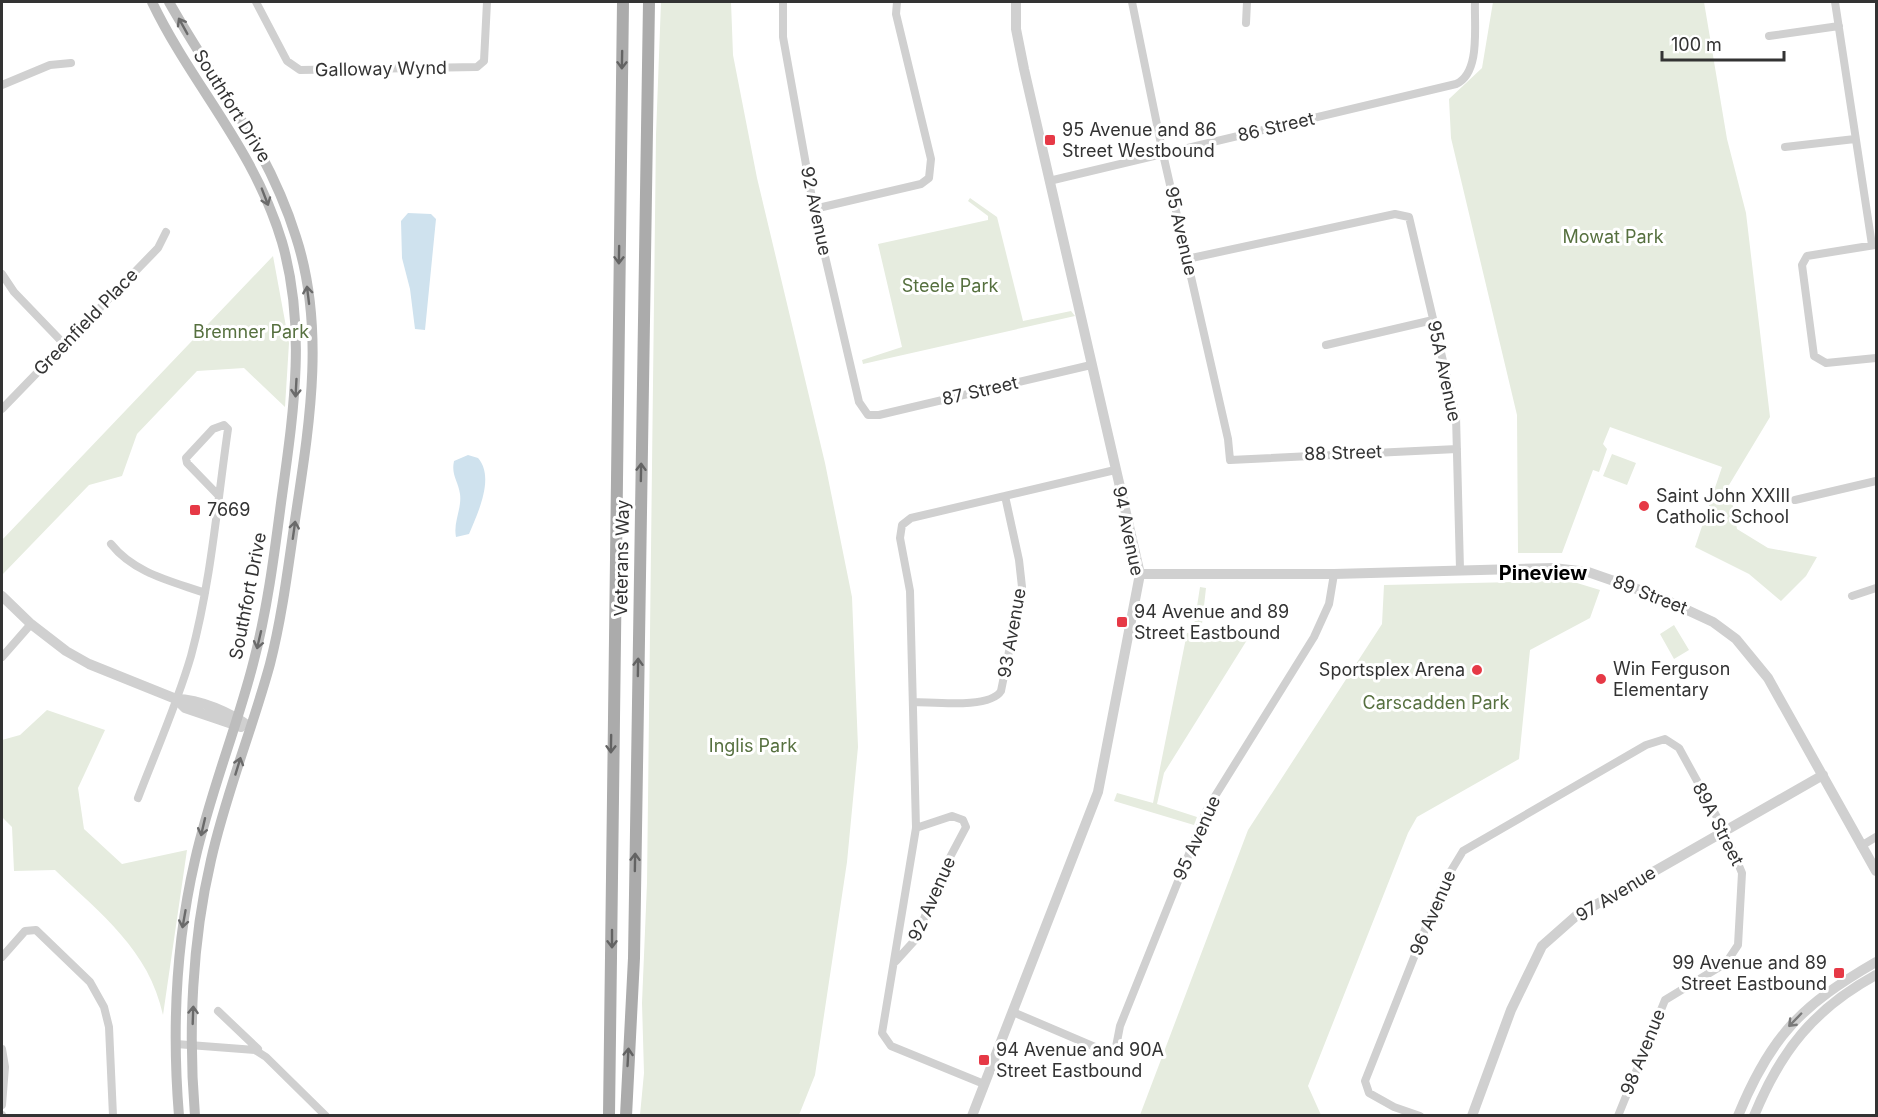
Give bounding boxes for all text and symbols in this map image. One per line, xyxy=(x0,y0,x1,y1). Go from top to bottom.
one-way arrow xyxy=(176,18,188,35)
scale bar xyxy=(1662,24,1784,62)
text: 100 m xyxy=(1671,34,1722,55)
street label: Southfort Drive xyxy=(189,45,276,166)
one-way arrow xyxy=(616,49,628,69)
street label: Galloway Wynd xyxy=(315,57,447,80)
street label: 86 Street xyxy=(1235,107,1316,146)
place label: 95 Avenue and 86 Street Westbound xyxy=(1062,119,1217,161)
marker: 95 Avenue and 86 Street Westbound xyxy=(1043,133,1057,147)
street label: 92 Avenue xyxy=(797,164,836,257)
street label: 95 Avenue xyxy=(1161,184,1202,277)
one-way arrow xyxy=(260,187,271,206)
park label: Mowat Park xyxy=(1562,226,1664,247)
one-way arrow xyxy=(613,244,625,264)
street label: Greenfield Place xyxy=(29,264,142,379)
park label: Steele Park xyxy=(902,275,998,296)
one-way arrow xyxy=(302,285,313,305)
street label: 95A Avenue xyxy=(1424,318,1465,423)
park label: Bremner Park xyxy=(193,321,309,342)
street label: 87 Street xyxy=(940,372,1020,409)
one-way arrow xyxy=(290,377,301,397)
street label: 88 Street xyxy=(1304,441,1382,464)
one-way arrow xyxy=(635,463,647,483)
street label: 94 Avenue xyxy=(1109,484,1148,578)
place label: Saint John XXIII Catholic School xyxy=(1656,485,1790,527)
place label: 7669 xyxy=(207,499,250,520)
street label: Veterans Way xyxy=(610,499,633,617)
marker: Saint John XXIII Catholic School xyxy=(1637,499,1651,513)
marker: 7669 xyxy=(188,503,202,517)
one-way arrow xyxy=(288,521,299,541)
street label: Southfort Drive xyxy=(225,531,270,661)
district label: Pineview xyxy=(1499,561,1587,585)
street label: 89 Street xyxy=(1610,571,1691,618)
street label: 93 Avenue xyxy=(993,586,1030,679)
place label: 94 Avenue and 89 Street Eastbound xyxy=(1134,601,1289,643)
marker: 94 Avenue and 89 Street Eastbound xyxy=(1115,615,1129,629)
one-way arrow xyxy=(252,630,264,649)
one-way arrow xyxy=(632,658,644,678)
place label: Win Ferguson Elementary xyxy=(1613,658,1730,700)
place label: Sportsplex Arena xyxy=(1319,659,1465,680)
marker: Sportsplex Arena xyxy=(1470,663,1484,677)
marker: Win Ferguson Elementary xyxy=(1594,672,1608,686)
park label: Carscadden Park xyxy=(1363,692,1510,713)
one-way arrow xyxy=(606,733,617,753)
park label: Inglis Park xyxy=(709,735,797,756)
one-way arrow xyxy=(233,757,244,776)
street label: 89A Street xyxy=(1689,779,1748,869)
street label: 95 Avenue xyxy=(1169,792,1225,883)
one-way arrow xyxy=(197,816,208,836)
one-way arrow xyxy=(629,853,641,873)
street label: 92 Avenue xyxy=(904,853,960,944)
street label: 97 Avenue xyxy=(1572,862,1659,926)
street label: 96 Avenue xyxy=(1405,867,1460,959)
one-way arrow xyxy=(179,909,190,929)
one-way arrow xyxy=(606,928,618,948)
place label: 99 Avenue and 89 Street Eastbound xyxy=(1672,952,1827,994)
marker: 99 Avenue and 89 Street Eastbound xyxy=(1832,966,1846,980)
one-way arrow xyxy=(188,1006,199,1026)
street label: 98 Avenue xyxy=(1616,1006,1669,1098)
one-way arrow xyxy=(1787,1012,1802,1027)
place label: 94 Avenue and 90A Street Eastbound xyxy=(996,1039,1164,1081)
one-way arrow xyxy=(623,1048,634,1068)
marker: 94 Avenue and 90A Street Eastbound xyxy=(977,1053,991,1067)

